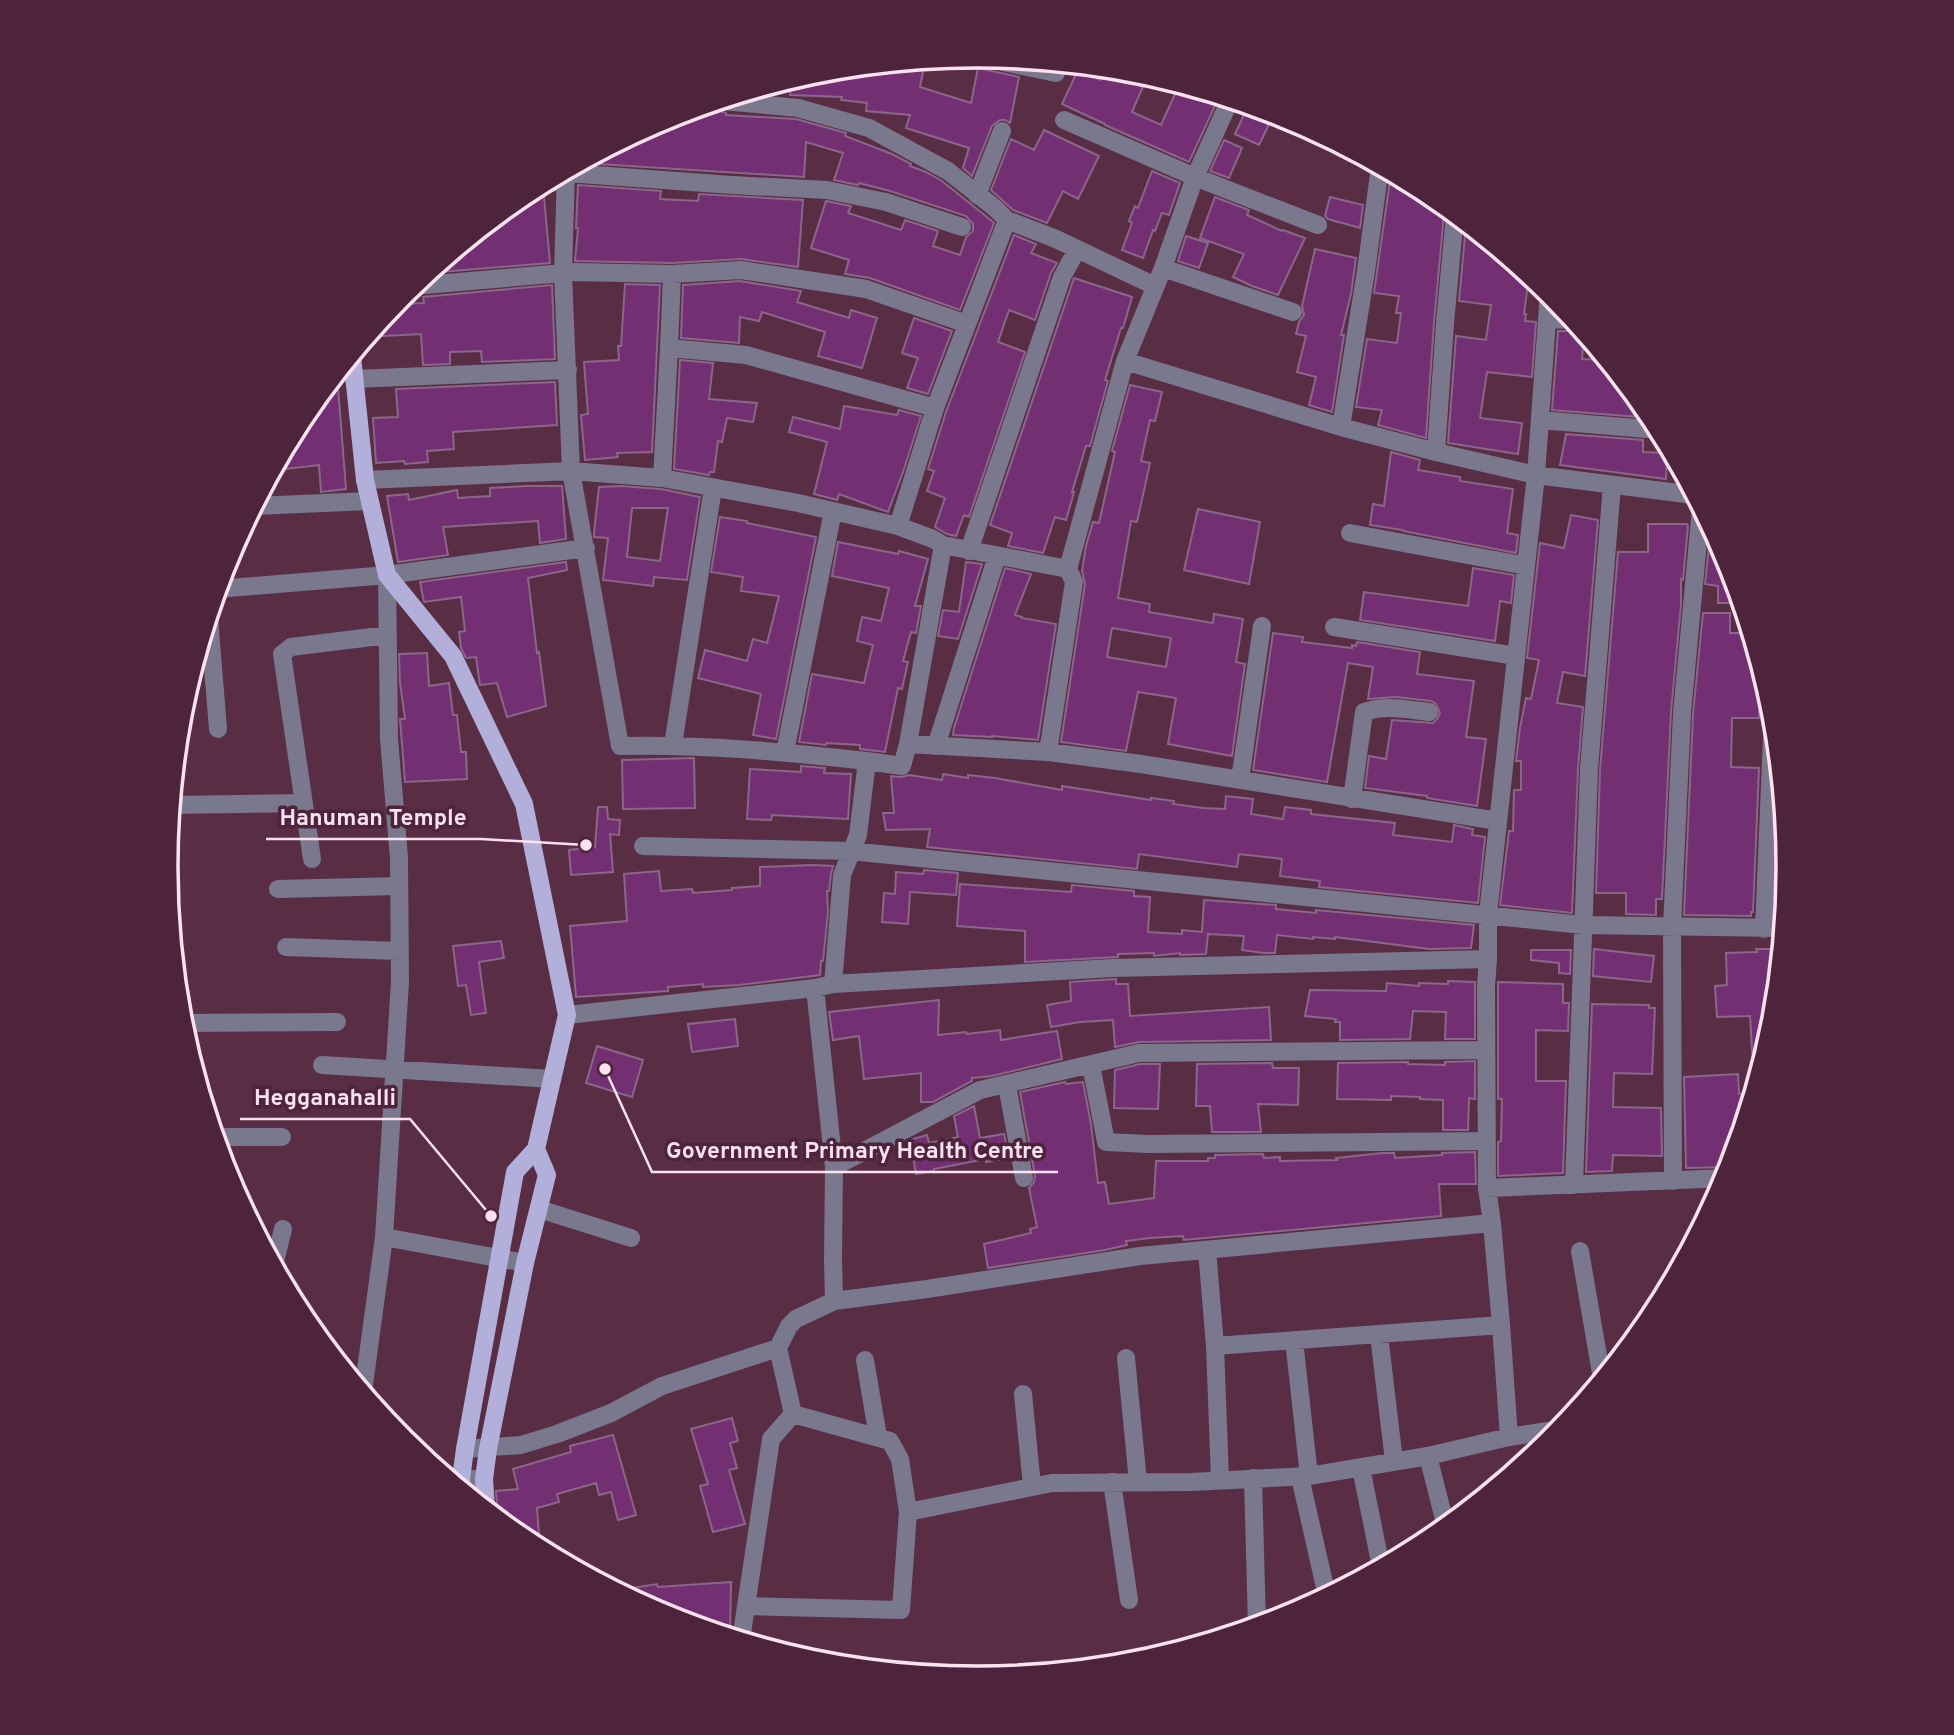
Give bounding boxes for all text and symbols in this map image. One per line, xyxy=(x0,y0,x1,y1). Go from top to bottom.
callout: Hanuman Temple xyxy=(266,795,481,839)
text: Hanuman Temple xyxy=(279,805,467,834)
callout: Hegganahalli xyxy=(240,1075,410,1119)
text: Hegganahalli xyxy=(254,1085,396,1114)
callout: Government Primary Health Centre xyxy=(652,1128,1058,1172)
text: Government Primary Health Centre xyxy=(666,1138,1044,1167)

